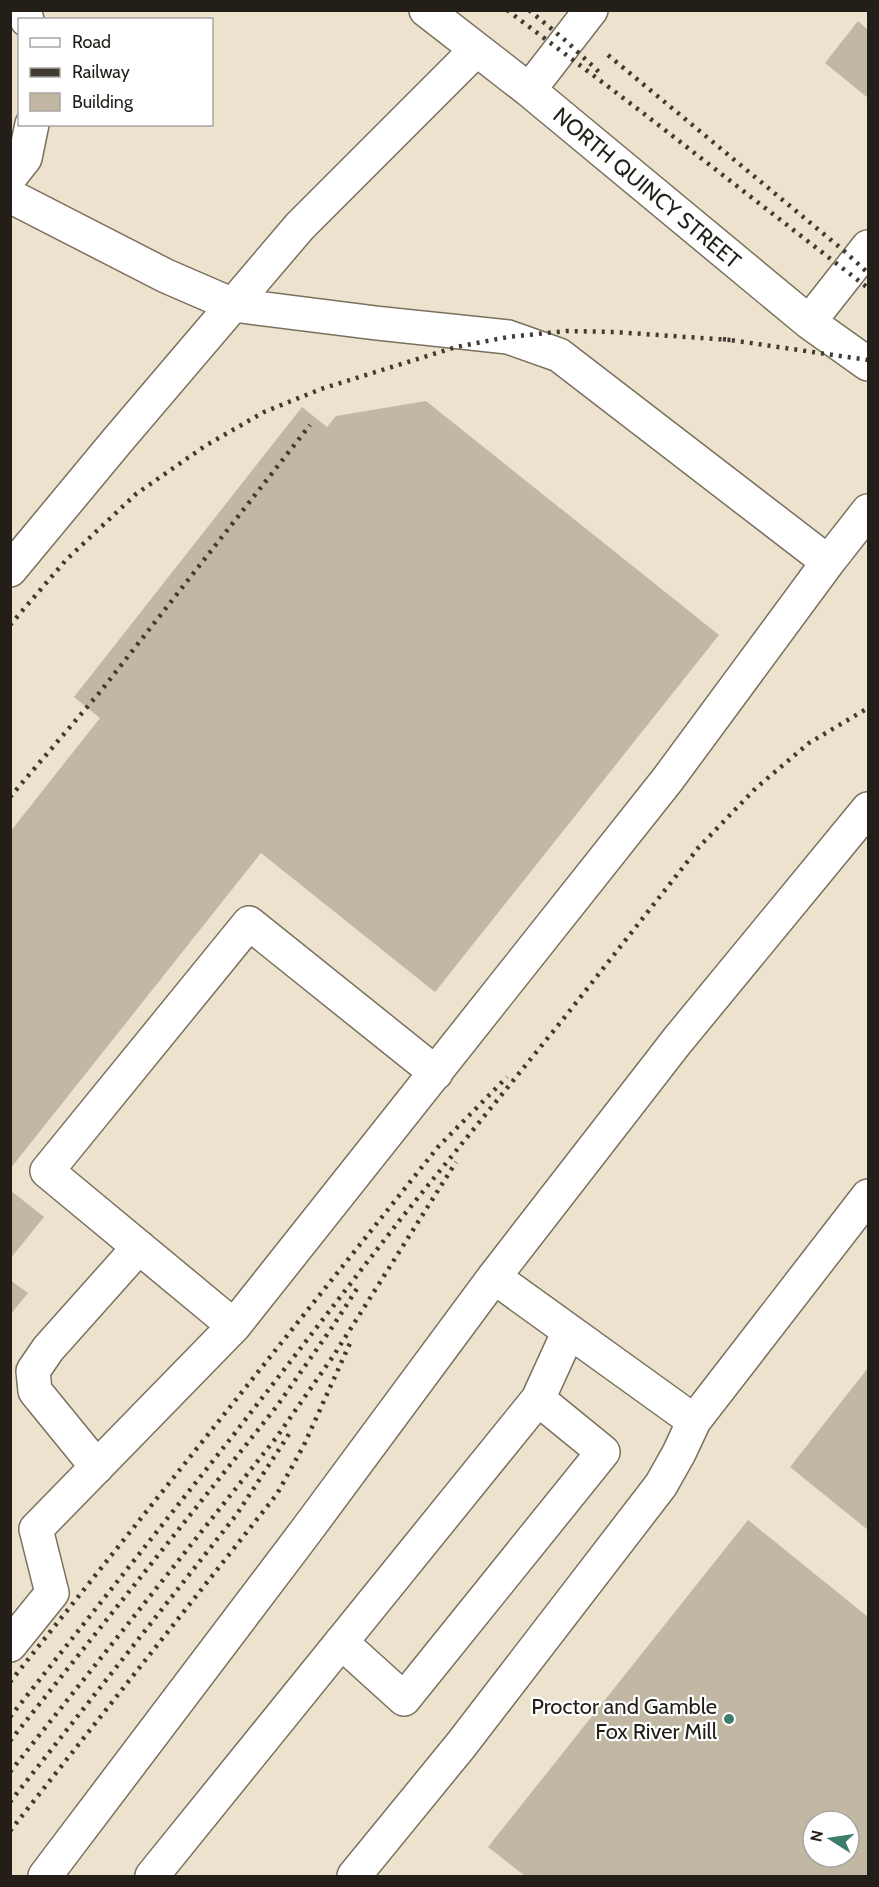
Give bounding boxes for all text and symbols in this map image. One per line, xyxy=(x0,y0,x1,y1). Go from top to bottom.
legend xyxy=(18,18,213,126)
text: Road xyxy=(72,31,111,53)
text: Railway xyxy=(72,61,130,83)
text: Building xyxy=(72,91,134,113)
street label: NORTH QUINCY STREET xyxy=(548,102,746,275)
place label: Proctor and Gamble Fox River Mill xyxy=(531,1693,718,1745)
marker: Proctor and Gamble Fox River Mill xyxy=(722,1712,736,1726)
north arrow xyxy=(801,1809,861,1869)
text: N xyxy=(806,1828,827,1843)

